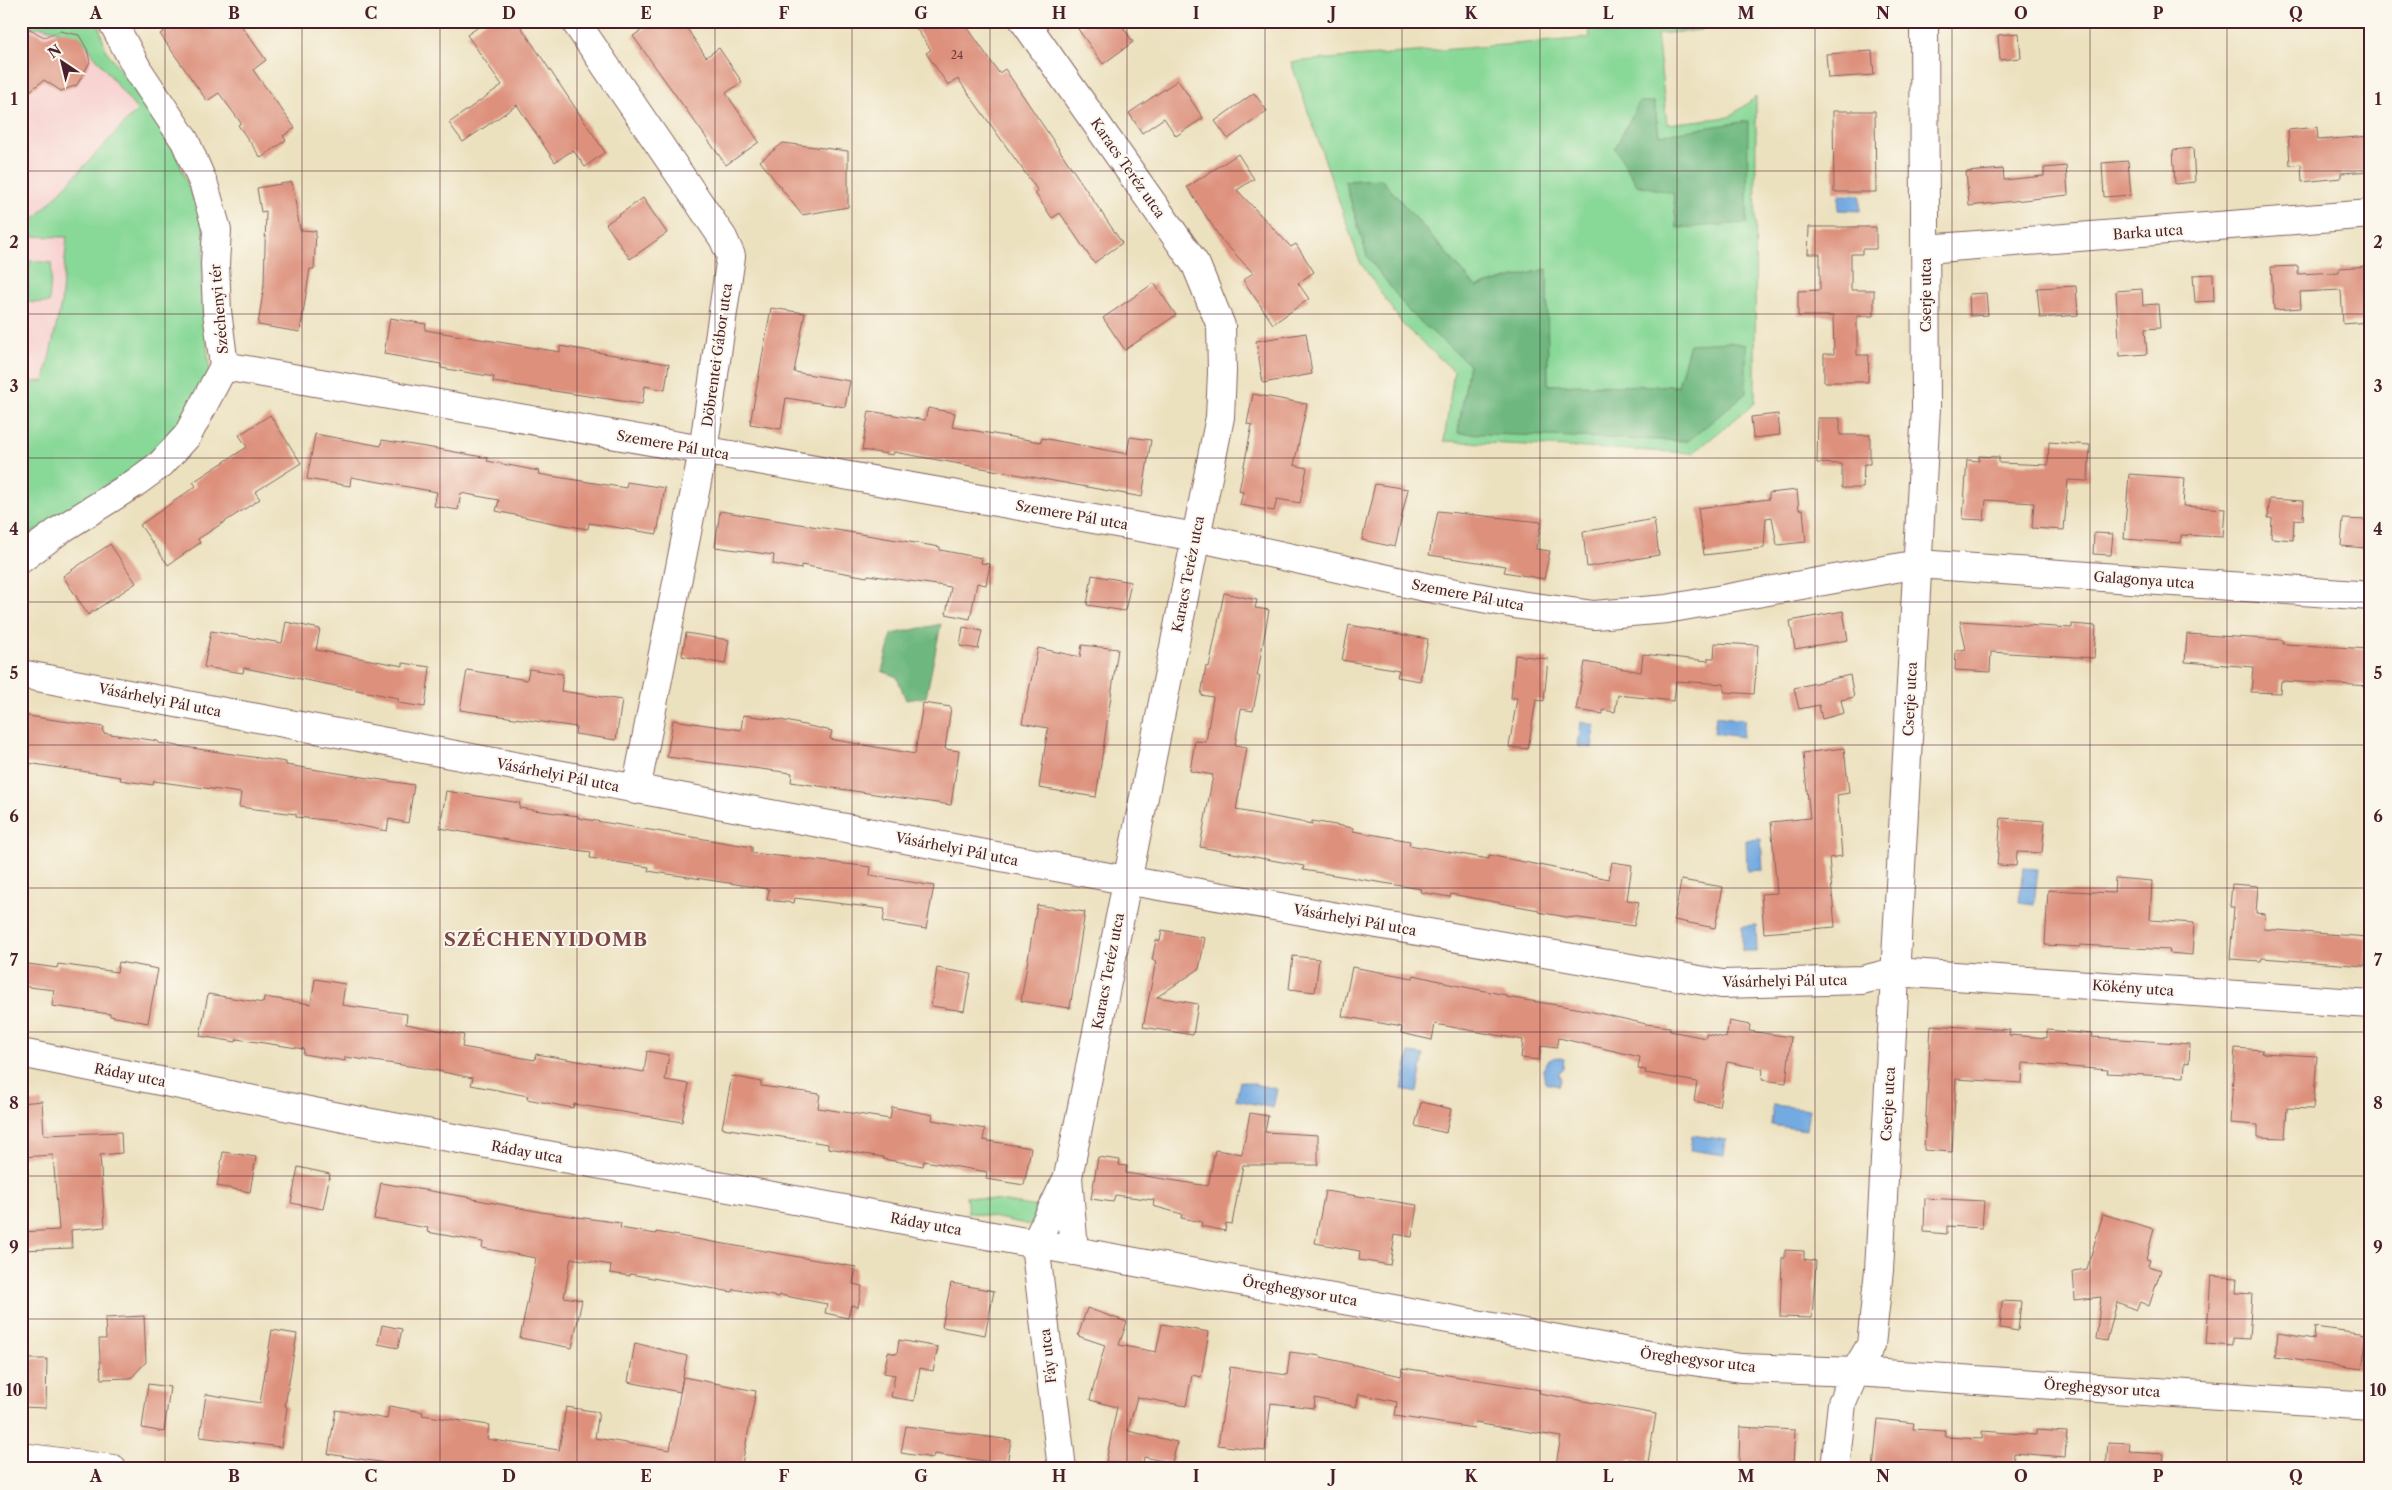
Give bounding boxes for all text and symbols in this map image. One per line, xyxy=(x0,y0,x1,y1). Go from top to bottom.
text: A xyxy=(89,3,103,23)
text: B xyxy=(228,3,240,23)
text: C xyxy=(365,3,377,23)
text: D xyxy=(502,3,516,23)
text: E xyxy=(640,3,652,23)
text: F xyxy=(779,3,790,23)
text: G xyxy=(914,3,928,23)
text: H xyxy=(1052,3,1066,23)
text: I xyxy=(1193,3,1200,23)
text: J xyxy=(1327,3,1336,23)
text: K xyxy=(1465,3,1479,23)
text: L xyxy=(1602,3,1614,23)
text: M xyxy=(1738,3,1755,23)
text: N xyxy=(1876,3,1890,23)
text: O xyxy=(2014,3,2028,23)
text: P xyxy=(2153,3,2164,23)
text: Q xyxy=(2289,3,2303,23)
north arrow xyxy=(38,38,88,88)
text: N xyxy=(44,40,65,62)
house number: 24 xyxy=(951,48,963,62)
text: 1 xyxy=(10,89,18,109)
text: 1 xyxy=(2374,89,2382,109)
street label: Karacs Teréz utca xyxy=(1087,114,1170,222)
street label: Barka utca xyxy=(2112,221,2184,243)
text: 2 xyxy=(9,232,19,252)
text: 2 xyxy=(2373,232,2383,252)
street label: Cserje utca xyxy=(1917,257,1935,332)
street label: Széchenyi tér xyxy=(206,263,232,355)
street label: Döbrentei Gábor utca xyxy=(698,281,736,428)
text: 3 xyxy=(9,376,19,396)
text: 3 xyxy=(2373,376,2383,396)
street label: Szemere Pál utca xyxy=(615,426,731,464)
street label: Szemere Pál utca xyxy=(1014,496,1130,534)
street label: Karacs Teréz utca xyxy=(1168,514,1208,634)
text: 4 xyxy=(9,519,19,539)
text: 4 xyxy=(2373,519,2383,539)
street label: Galagonya utca xyxy=(2093,567,2196,593)
street label: Szemere Pál utca xyxy=(1410,575,1526,615)
street label: Cserje utca xyxy=(1899,661,1921,737)
text: 5 xyxy=(10,663,19,683)
text: 5 xyxy=(2374,663,2383,683)
street label: Vásárhelyi Pál utca xyxy=(96,679,223,721)
street label: Vásárhelyi Pál utca xyxy=(494,754,621,796)
text: 6 xyxy=(9,806,19,826)
text: 6 xyxy=(2373,806,2383,826)
street label: Vásárhelyi Pál utca xyxy=(893,828,1020,870)
street label: Vásárhelyi Pál utca xyxy=(1291,900,1419,940)
street label: Karacs Teréz utca xyxy=(1088,911,1128,1031)
district label: SZÉCHENYIDOMB xyxy=(444,928,648,951)
text: 7 xyxy=(10,950,19,970)
text: 7 xyxy=(2374,950,2383,970)
street label: Vásárhelyi Pál utca xyxy=(1722,971,1848,991)
street label: Kökény utca xyxy=(2091,976,2175,1000)
street label: Ráday utca xyxy=(93,1059,168,1091)
street label: Cserje utca xyxy=(1877,1066,1899,1142)
text: 8 xyxy=(9,1093,19,1113)
text: 8 xyxy=(2373,1093,2383,1113)
street label: Ráday utca xyxy=(490,1137,565,1167)
street label: Ráday utca xyxy=(889,1209,964,1239)
text: 9 xyxy=(9,1237,19,1257)
text: 9 xyxy=(2373,1237,2383,1257)
street label: Öreghegysor utca xyxy=(1241,1272,1360,1310)
street label: Fáy utca xyxy=(1036,1327,1060,1384)
street label: Öreghegysor utca xyxy=(1639,1344,1757,1376)
street label: Öreghegysor utca xyxy=(2043,1375,2161,1401)
text: 10 xyxy=(5,1380,23,1400)
text: 10 xyxy=(2369,1380,2387,1400)
text: A xyxy=(89,1466,103,1486)
text: B xyxy=(228,1466,240,1486)
text: C xyxy=(365,1466,377,1486)
text: D xyxy=(502,1466,516,1486)
text: E xyxy=(640,1466,652,1486)
text: F xyxy=(779,1466,790,1486)
text: G xyxy=(914,1466,928,1486)
text: H xyxy=(1052,1466,1066,1486)
text: I xyxy=(1193,1466,1200,1486)
text: J xyxy=(1327,1466,1336,1486)
text: K xyxy=(1465,1466,1479,1486)
text: L xyxy=(1602,1466,1614,1486)
text: M xyxy=(1738,1466,1755,1486)
text: N xyxy=(1876,1466,1890,1486)
text: O xyxy=(2014,1466,2028,1486)
text: P xyxy=(2153,1466,2164,1486)
text: Q xyxy=(2289,1466,2303,1486)

